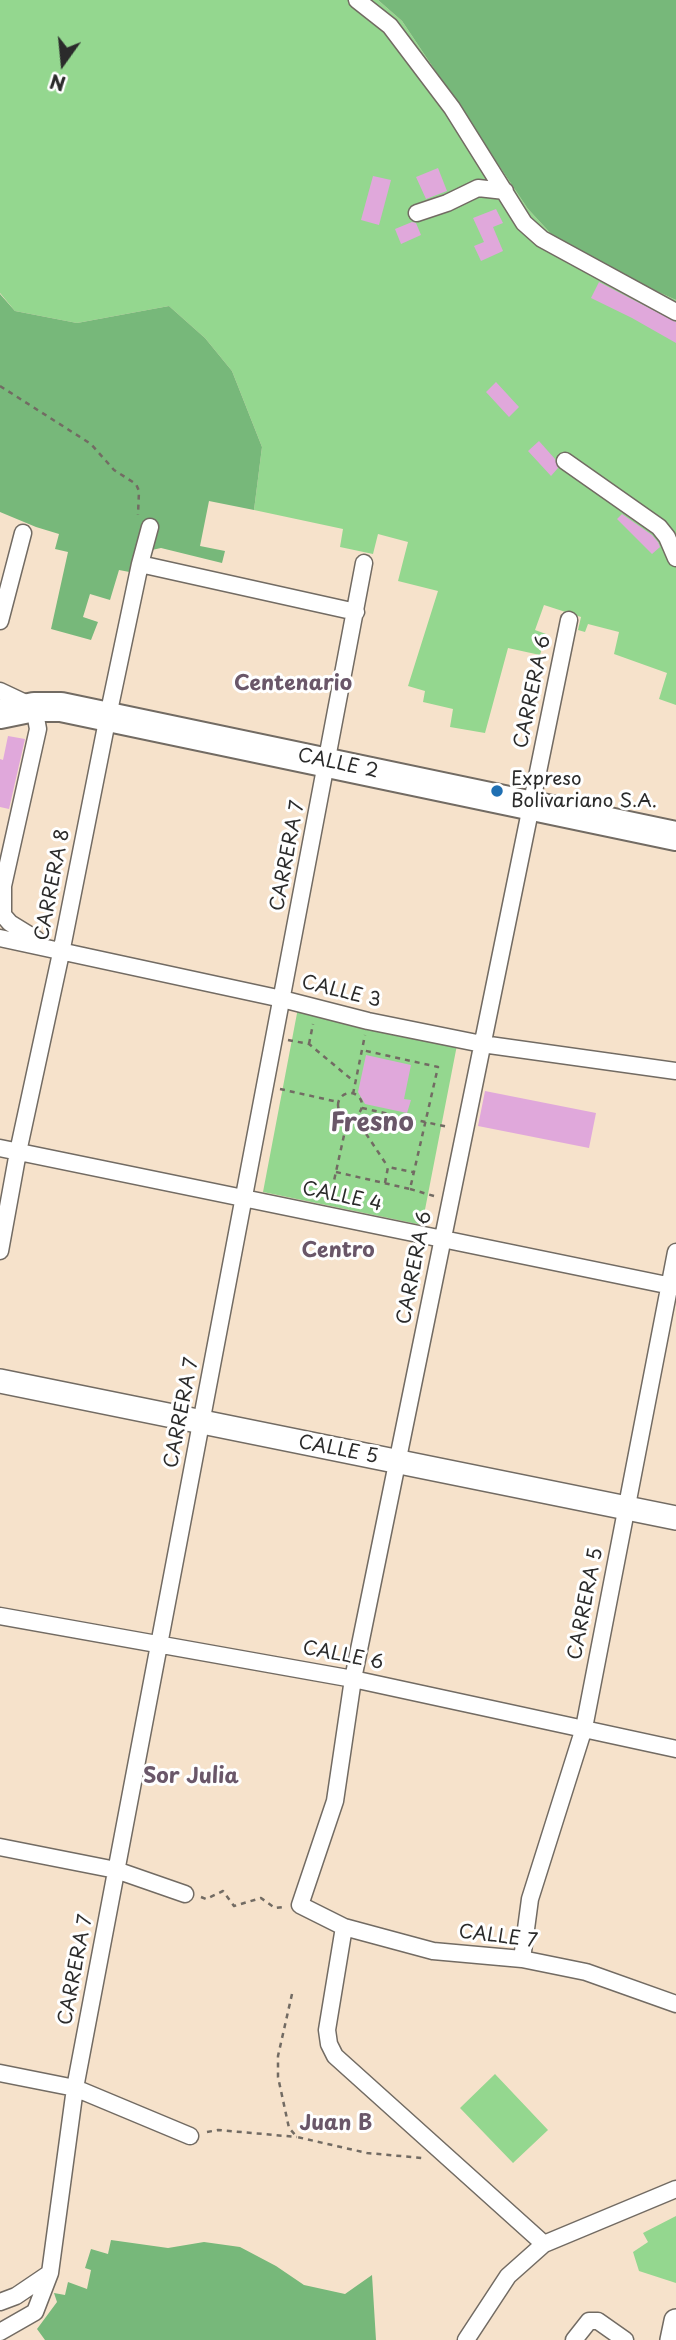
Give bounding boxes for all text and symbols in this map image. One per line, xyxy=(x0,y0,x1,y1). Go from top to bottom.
north arrow xyxy=(28,28,98,98)
text: N xyxy=(47,68,68,99)
street label: CARRERA 6 xyxy=(510,634,556,750)
district label: Centenario xyxy=(234,671,352,697)
street label: CALLE 2 xyxy=(296,744,380,784)
place label: Expreso Bolivariano S.A. xyxy=(511,769,657,813)
marker: Expreso Bolivariano S.A. xyxy=(489,783,505,799)
street label: CARRERA 7 xyxy=(266,799,310,913)
street label: CARRERA 8 xyxy=(31,827,75,943)
street label: CALLE 3 xyxy=(299,971,383,1013)
district label: Fresno xyxy=(330,1108,414,1140)
street label: CALLE 4 xyxy=(300,1177,384,1217)
street label: CARRERA 6 xyxy=(393,1210,437,1326)
district label: Centro xyxy=(301,1238,375,1264)
street label: CARRERA 7 xyxy=(160,1356,204,1470)
street label: CALLE 5 xyxy=(296,1431,380,1469)
street label: CARRERA 5 xyxy=(564,1546,608,1662)
street label: CALLE 6 xyxy=(301,1637,385,1675)
district label: Sor Julia xyxy=(143,1764,239,1790)
street label: CARRERA 7 xyxy=(54,1913,98,2027)
street label: CALLE 7 xyxy=(457,1921,539,1953)
district label: Juan B xyxy=(300,2111,372,2137)

